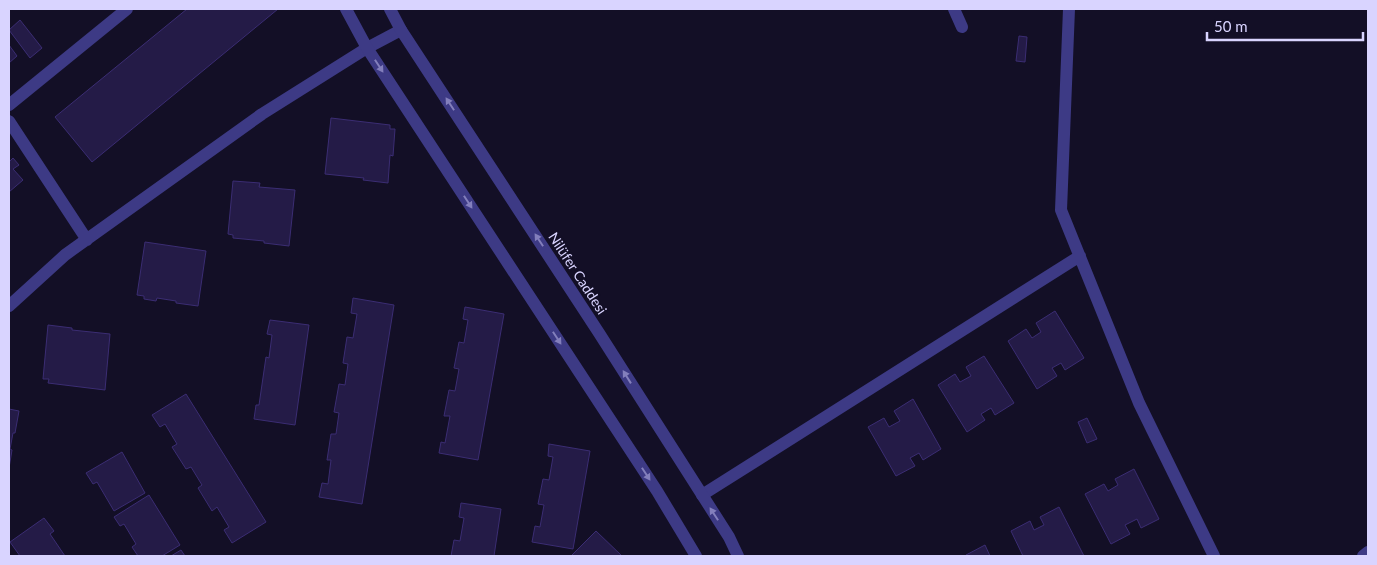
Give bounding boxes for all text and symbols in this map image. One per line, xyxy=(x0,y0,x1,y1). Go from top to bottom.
scale bar xyxy=(1207,10,1363,42)
text: 50 m xyxy=(1214,17,1248,35)
one-way arrow xyxy=(374,60,384,73)
one-way arrow xyxy=(445,97,455,111)
one-way arrow xyxy=(463,195,473,209)
street label: Nilüfer Caddesi xyxy=(545,229,611,317)
one-way arrow xyxy=(534,233,544,247)
one-way arrow xyxy=(552,331,562,345)
one-way arrow xyxy=(622,370,632,383)
one-way arrow xyxy=(641,467,651,481)
one-way arrow xyxy=(709,507,719,520)

